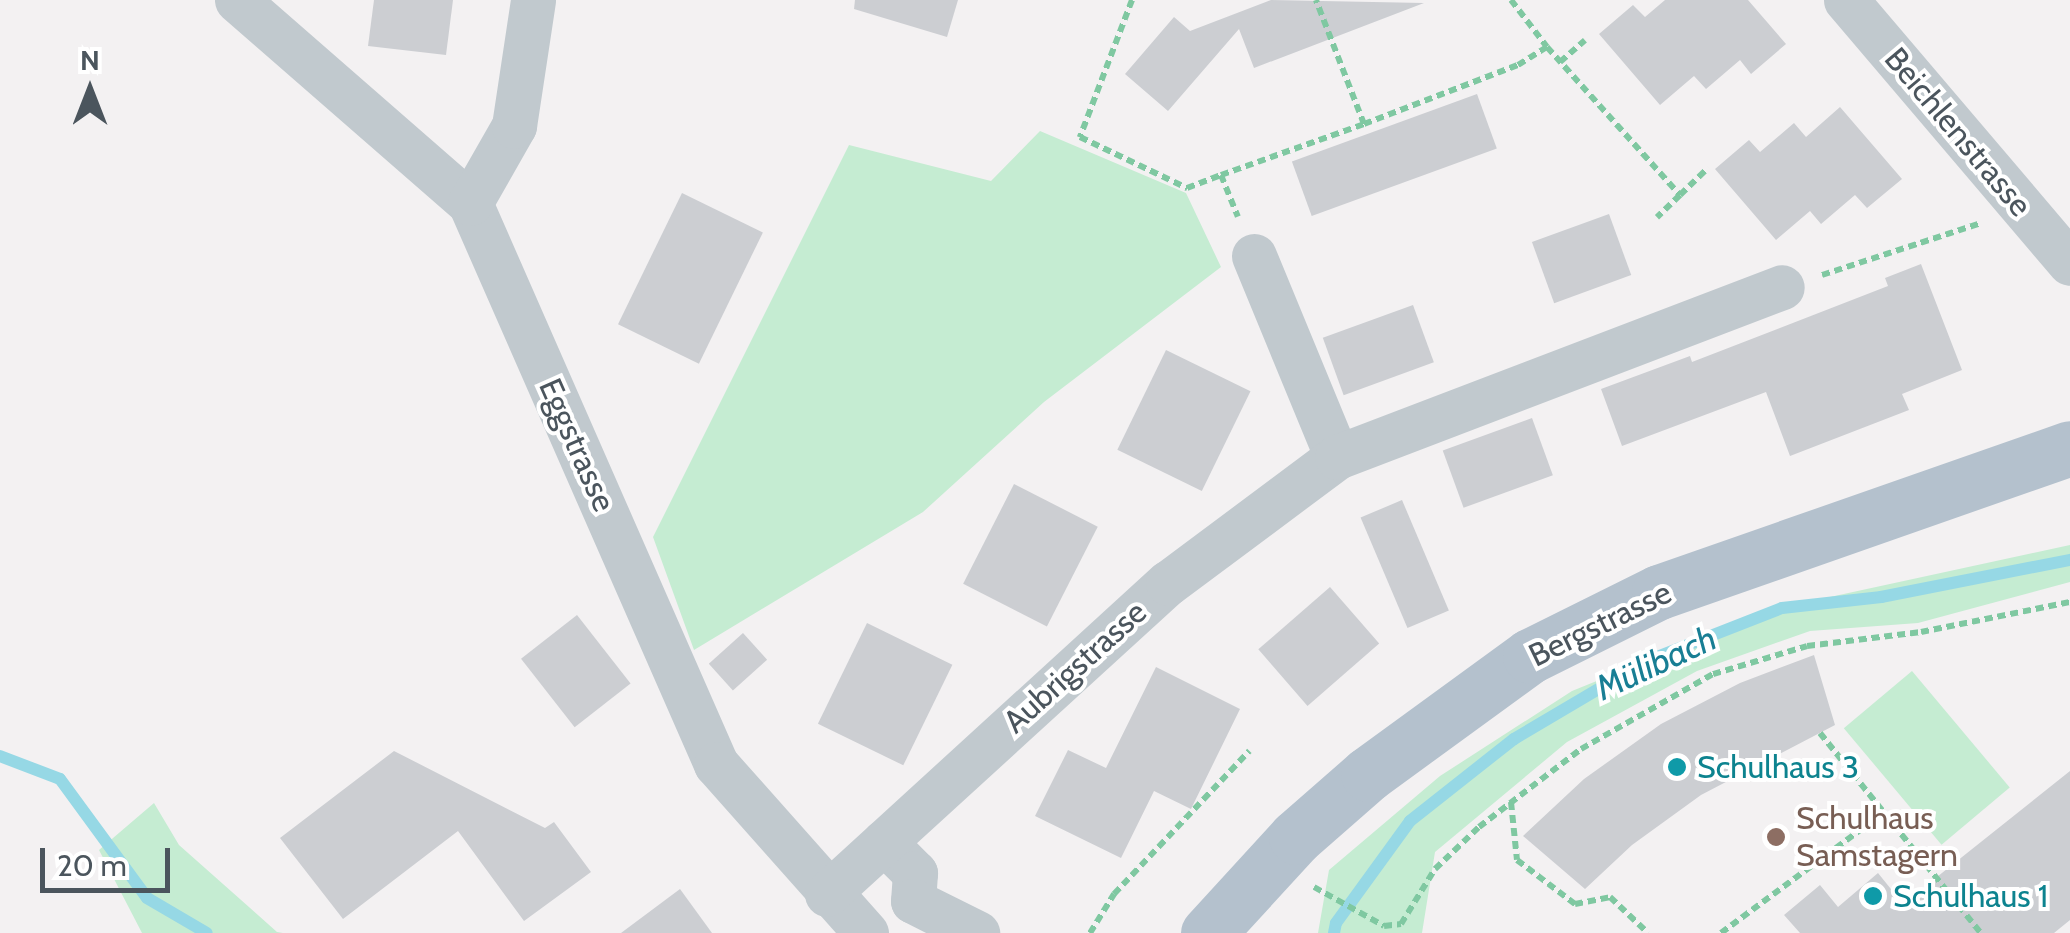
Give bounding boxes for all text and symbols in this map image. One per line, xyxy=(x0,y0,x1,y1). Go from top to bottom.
north arrow xyxy=(40,40,140,140)
street label: Beichlenstrasse xyxy=(1876,40,2040,224)
text: N xyxy=(80,43,100,77)
street label: Eggstrasse xyxy=(531,373,623,517)
street label: Bergstrasse xyxy=(1523,573,1677,675)
street label: Aubrigstrasse xyxy=(996,593,1154,741)
water label: Mülibach xyxy=(1589,617,1723,709)
place label: Schulhaus 3 xyxy=(1697,748,1859,786)
marker: Schulhaus 3 xyxy=(1666,756,1688,778)
place label: Schulhaus Samstagern xyxy=(1796,800,1958,875)
marker: Schulhaus Samstagern xyxy=(1765,826,1787,848)
scale bar xyxy=(45,828,175,890)
text: 20 m xyxy=(57,847,127,884)
place label: Schulhaus 1 xyxy=(1893,877,2048,915)
marker: Schulhaus 1 xyxy=(1862,885,1884,907)

